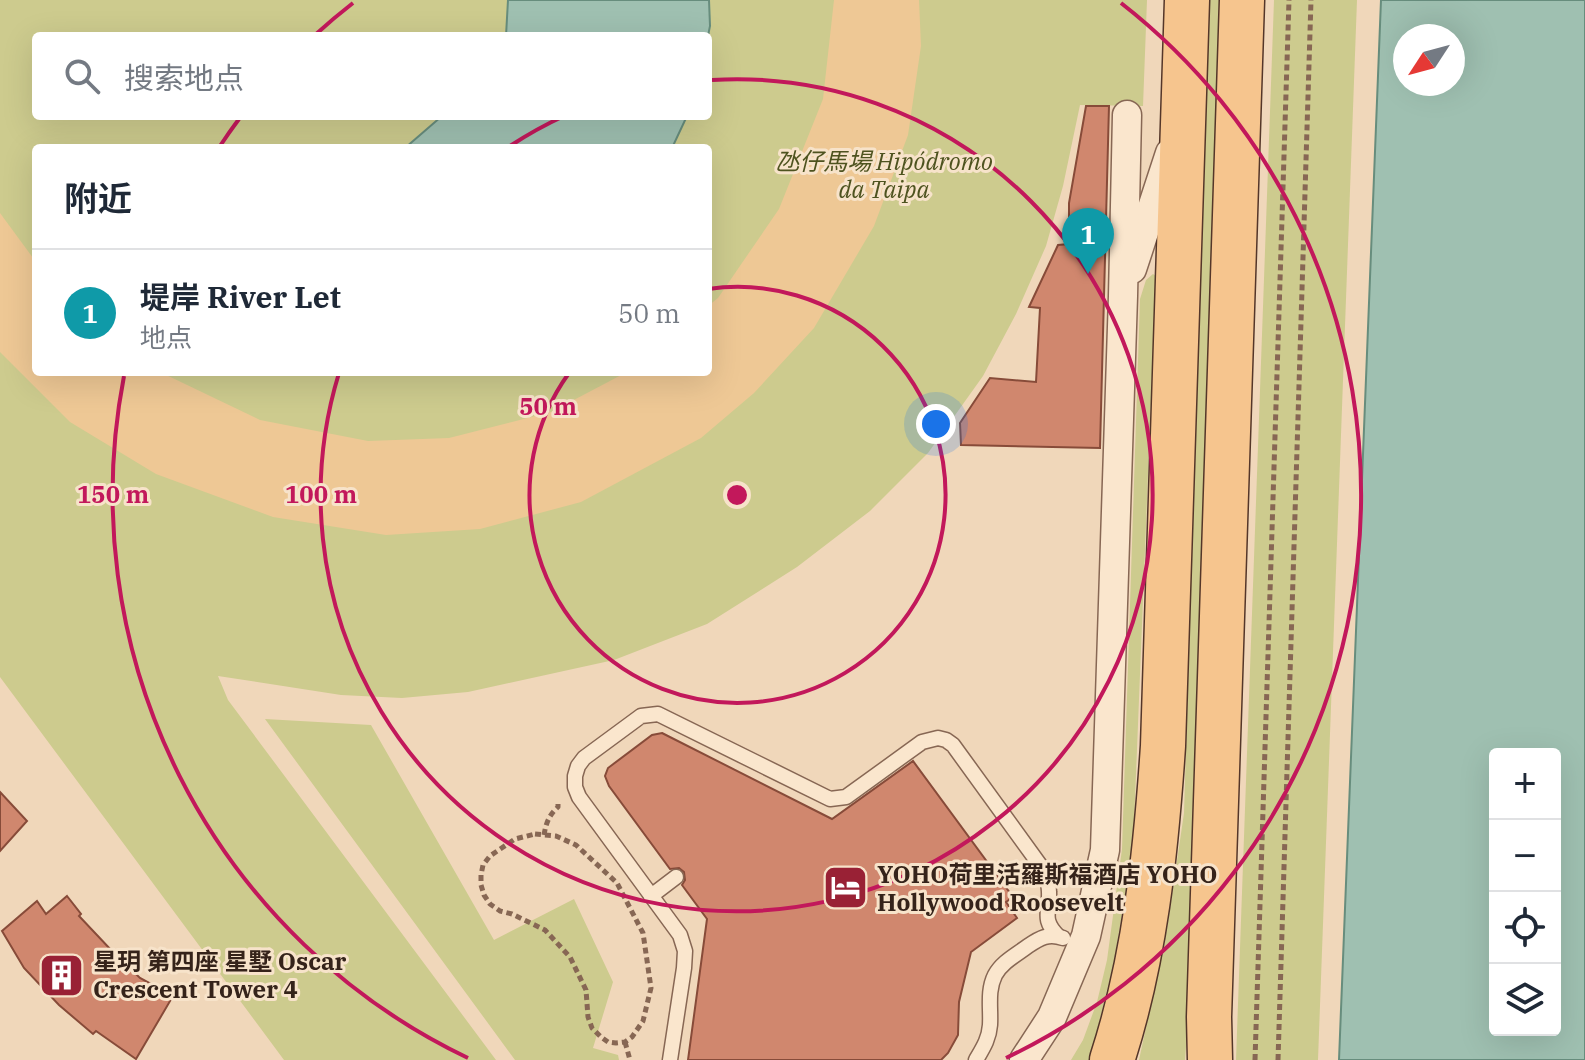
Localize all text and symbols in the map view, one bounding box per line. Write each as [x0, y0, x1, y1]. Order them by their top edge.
north arrow [1393, 24, 1465, 96]
search box [32, 32, 712, 120]
icon: search [60, 54, 104, 98]
text: 搜索地点 [124, 58, 244, 97]
park label: 氹仔馬場 Hipódromo da Taipa [775, 145, 993, 205]
text: 附近 [64, 176, 132, 220]
pin: 1 [1062, 208, 1114, 274]
text: 堤岸 River Let [140, 277, 341, 316]
text: 1 [82, 296, 98, 330]
text: 50 m [618, 296, 680, 330]
text: 地点 [140, 320, 192, 354]
text: 50 m [519, 390, 577, 422]
your location [916, 404, 956, 444]
text: 150 m [77, 478, 149, 510]
text: 100 m [285, 478, 357, 510]
centre of rings [723, 481, 751, 509]
map controls [1489, 748, 1561, 1036]
button: + [1489, 748, 1561, 820]
button: − [1489, 820, 1561, 892]
place label: YOHO荷里活羅斯福酒店 YOHO Hollywood Roosevelt [877, 858, 1218, 918]
hotel icon: YOHO荷里活羅斯福酒店 YOHO Hollywood Roosevelt [822, 864, 870, 912]
button: locate [1489, 892, 1561, 964]
place label: 星玥 第四座 星墅 Oscar Crescent Tower 4 [93, 945, 347, 1005]
building icon: 星玥 第四座 星墅 Oscar Crescent Tower 4 [38, 951, 86, 999]
button: layers [1489, 964, 1561, 1036]

